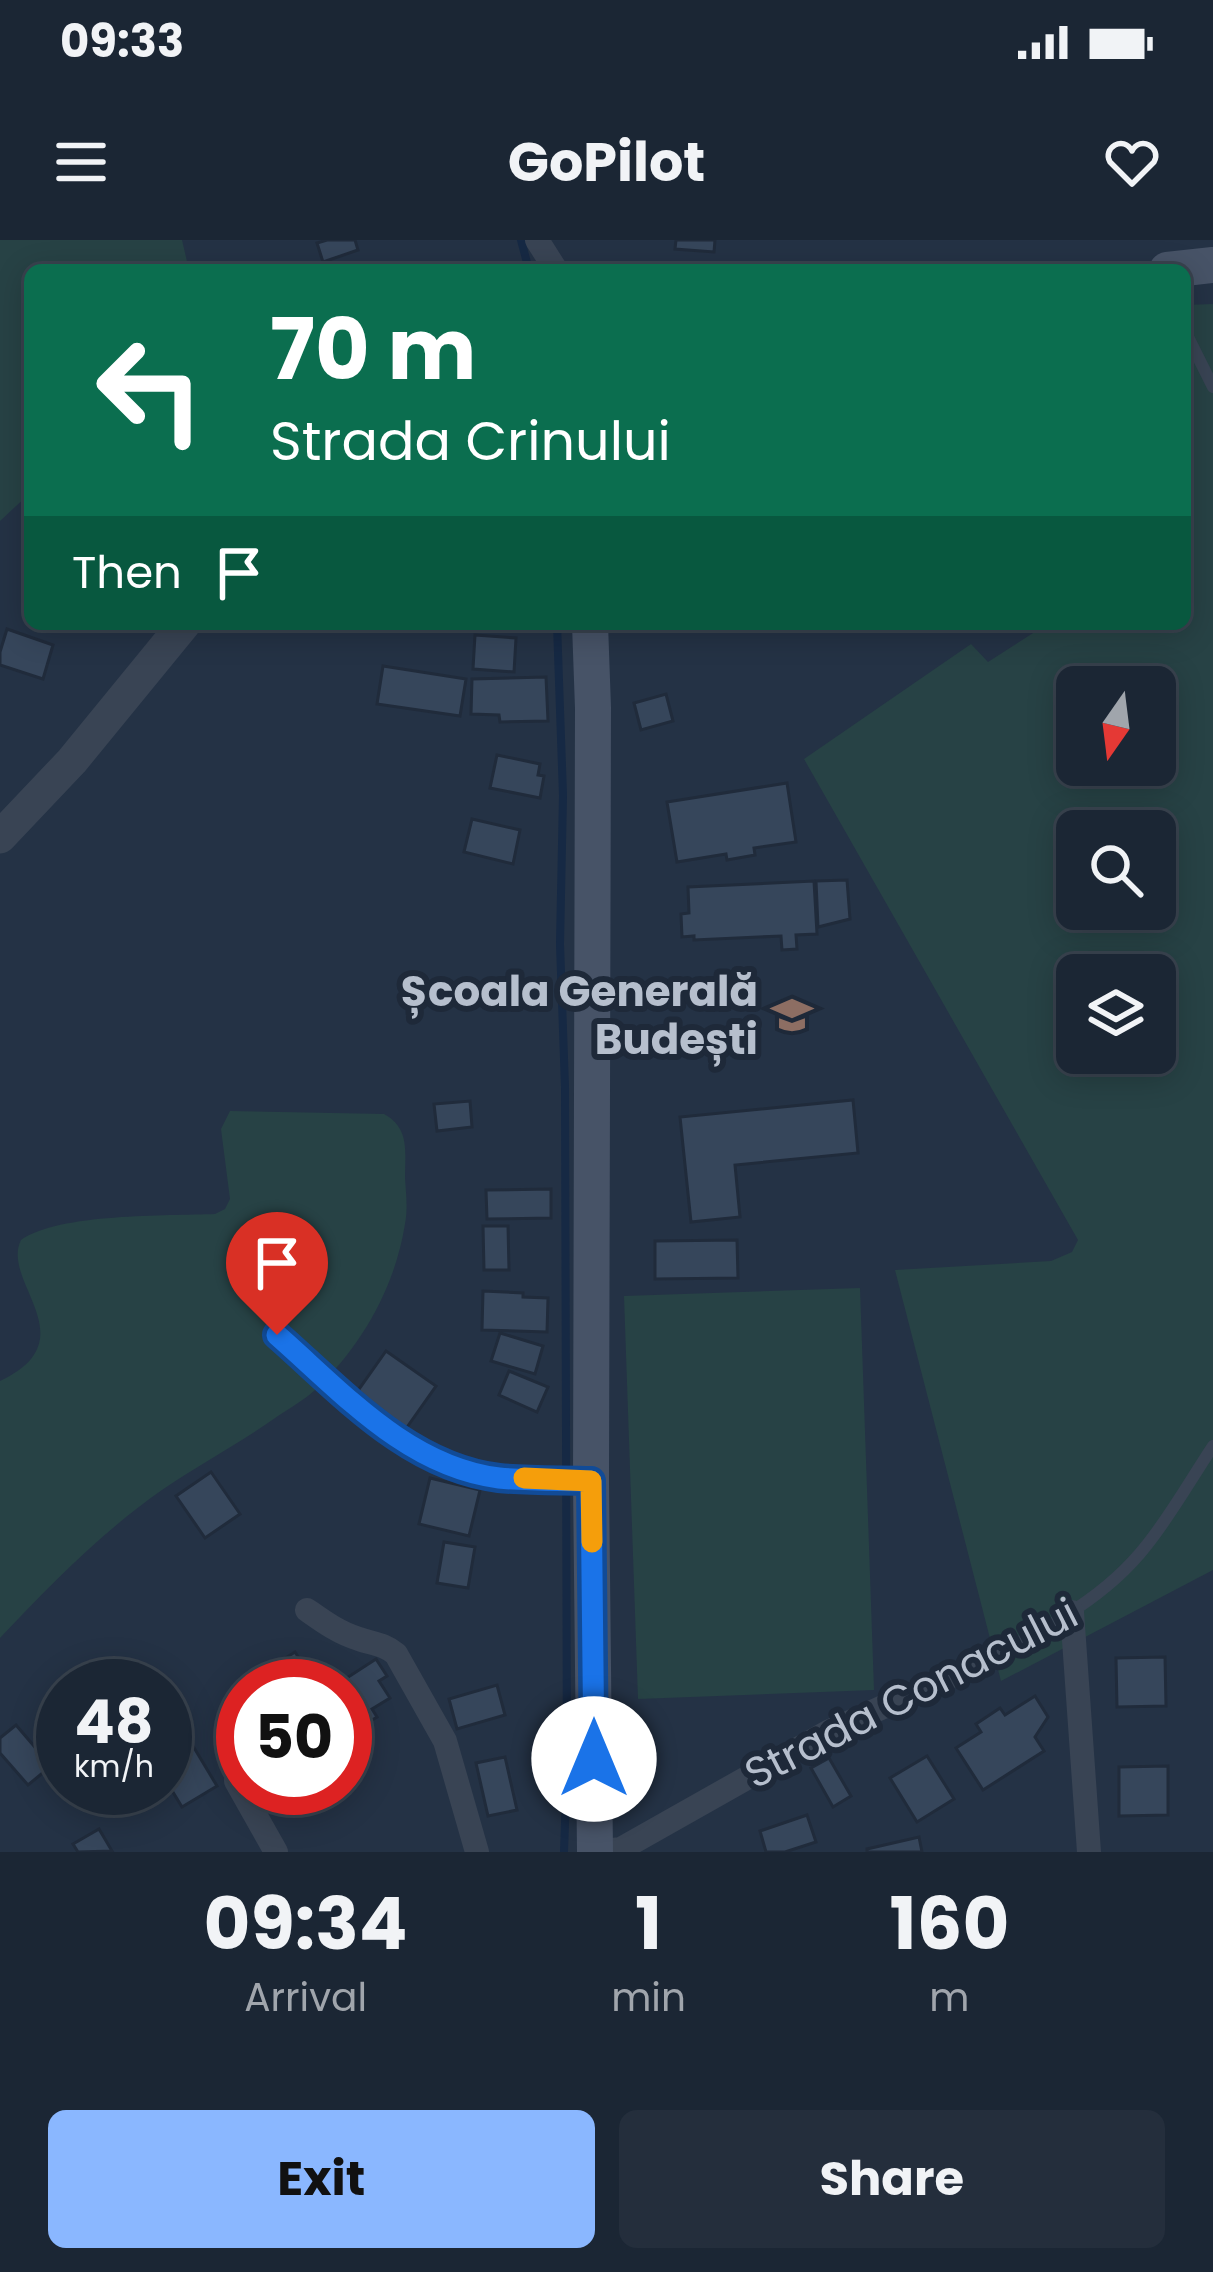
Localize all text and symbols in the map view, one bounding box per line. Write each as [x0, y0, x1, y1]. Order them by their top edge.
text: 09:33 [60, 10, 184, 73]
text: GoPilot [508, 124, 705, 200]
icon: menu [48, 129, 114, 195]
icon: heart [1099, 129, 1165, 195]
text: 70 m [270, 291, 476, 408]
icon: left [72, 312, 228, 468]
text: Strada Crinului [270, 403, 671, 479]
icon: arrive [206, 540, 272, 606]
text: Then [72, 541, 182, 604]
north arrow [1056, 666, 1176, 786]
map controls [1056, 666, 1176, 1074]
button: search [1056, 810, 1176, 930]
button: layers [1056, 954, 1176, 1074]
place label: Școala Generală Budești [401, 962, 758, 1069]
school or university icon: Școala Generală Budești [769, 992, 815, 1038]
pin [226, 1212, 328, 1335]
icon: arrive [244, 1230, 310, 1296]
street label: Strada Conacului [735, 1584, 1088, 1803]
speed limit sign: 50 [216, 1659, 372, 1815]
text: 48 [74, 1680, 154, 1764]
position arrow [531, 1696, 657, 1822]
text: km/h [74, 1745, 154, 1788]
text: 09:34 [204, 1873, 408, 1974]
text: 1 [635, 1873, 662, 1974]
text: 160 [890, 1873, 1009, 1974]
text: Arrival [244, 1970, 367, 2025]
text: min [611, 1970, 686, 2025]
text: m [929, 1970, 970, 2025]
button: Exit [48, 2110, 595, 2248]
button: Share [619, 2110, 1165, 2248]

